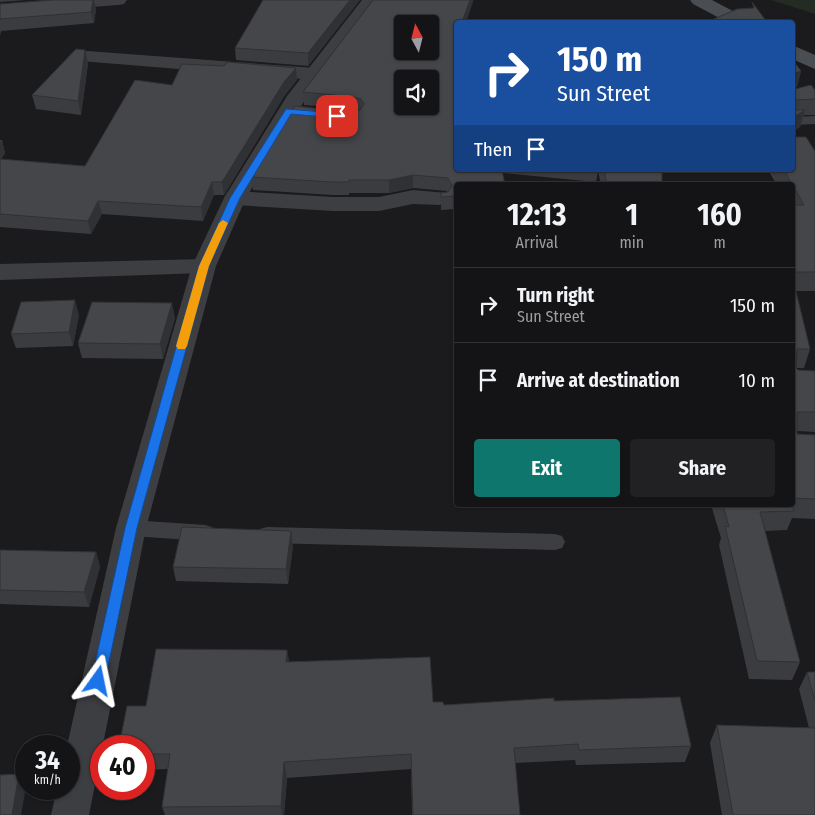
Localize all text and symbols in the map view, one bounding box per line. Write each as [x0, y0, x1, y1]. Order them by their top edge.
north arrow [394, 15, 439, 60]
map controls [394, 15, 439, 115]
text: 150 m [557, 38, 642, 80]
icon: right [474, 40, 539, 105]
button: sound [394, 70, 439, 115]
text: Sun Street [557, 80, 650, 107]
pin [316, 95, 358, 137]
icon: arrive [323, 102, 351, 130]
icon: arrive [522, 135, 550, 163]
text: Then [474, 138, 512, 161]
text: 12:13 [507, 197, 566, 233]
text: 1 [625, 197, 638, 233]
text: 160 [697, 197, 742, 233]
text: Arrival [515, 233, 558, 252]
text: min [619, 233, 644, 252]
text: m [713, 233, 726, 252]
text: Turn right [517, 284, 594, 307]
icon: right [474, 291, 502, 319]
text: 150 m [730, 294, 775, 317]
text: Sun Street [517, 307, 585, 326]
icon: arrive [474, 366, 502, 394]
text: Arrive at destination [517, 369, 680, 392]
text: 10 m [739, 369, 775, 392]
button: Exit [474, 439, 620, 497]
button: Share [630, 439, 775, 497]
position arrow [71, 654, 123, 706]
speed limit sign: 40 [90, 735, 155, 800]
text: 34 [35, 746, 60, 776]
text: km/h [34, 773, 61, 787]

